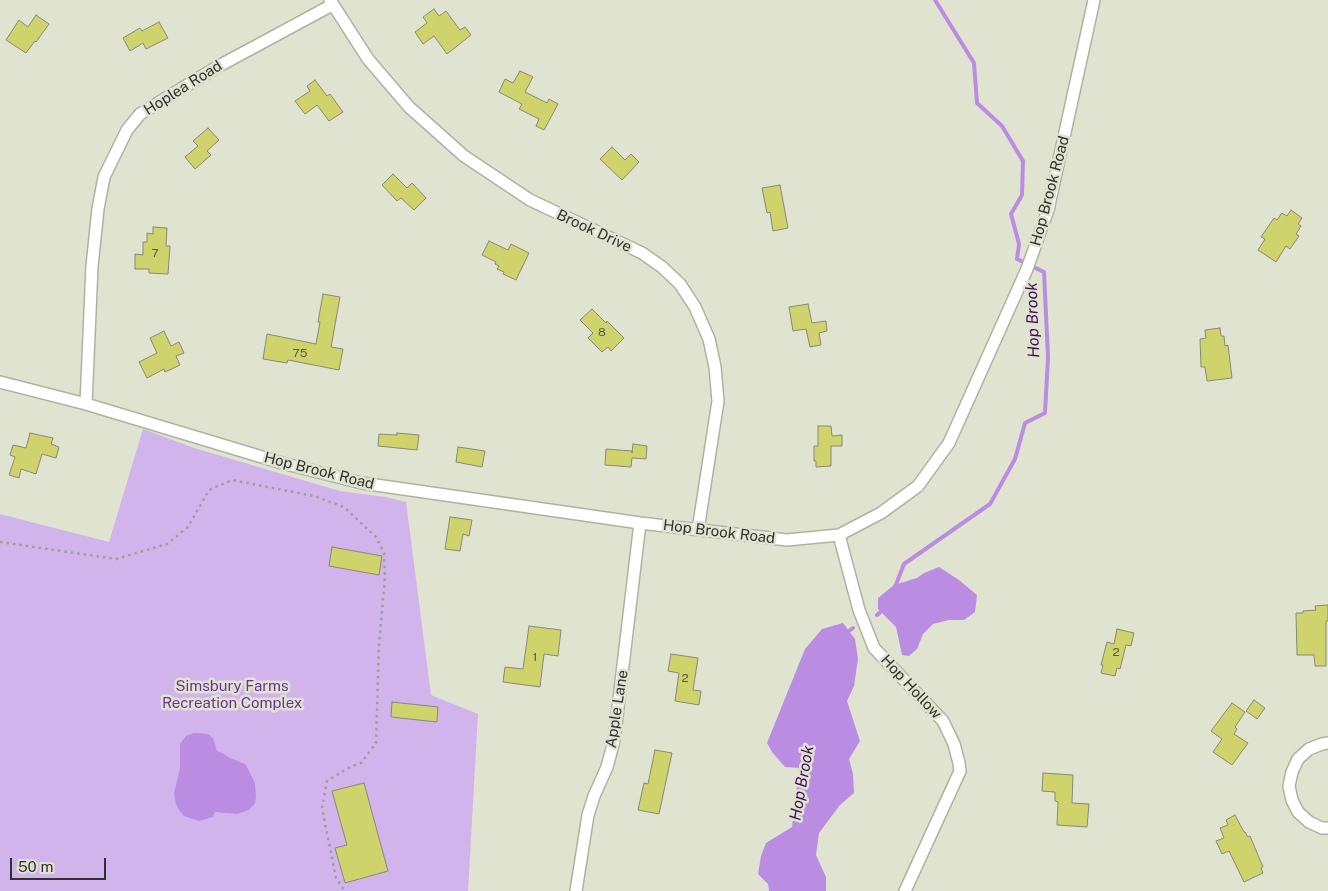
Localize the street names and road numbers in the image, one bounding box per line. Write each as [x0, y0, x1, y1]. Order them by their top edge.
street label: Hoplea Road [141, 57, 225, 119]
street label: Hop Brook Road [1027, 134, 1073, 248]
street label: Brook Drive [554, 206, 634, 256]
street label: Hop Brook Road [262, 449, 376, 493]
street label: Hop Brook Road [662, 516, 776, 548]
street label: Hop Hollow [877, 651, 945, 723]
street label: Apple Lane [602, 669, 632, 749]

